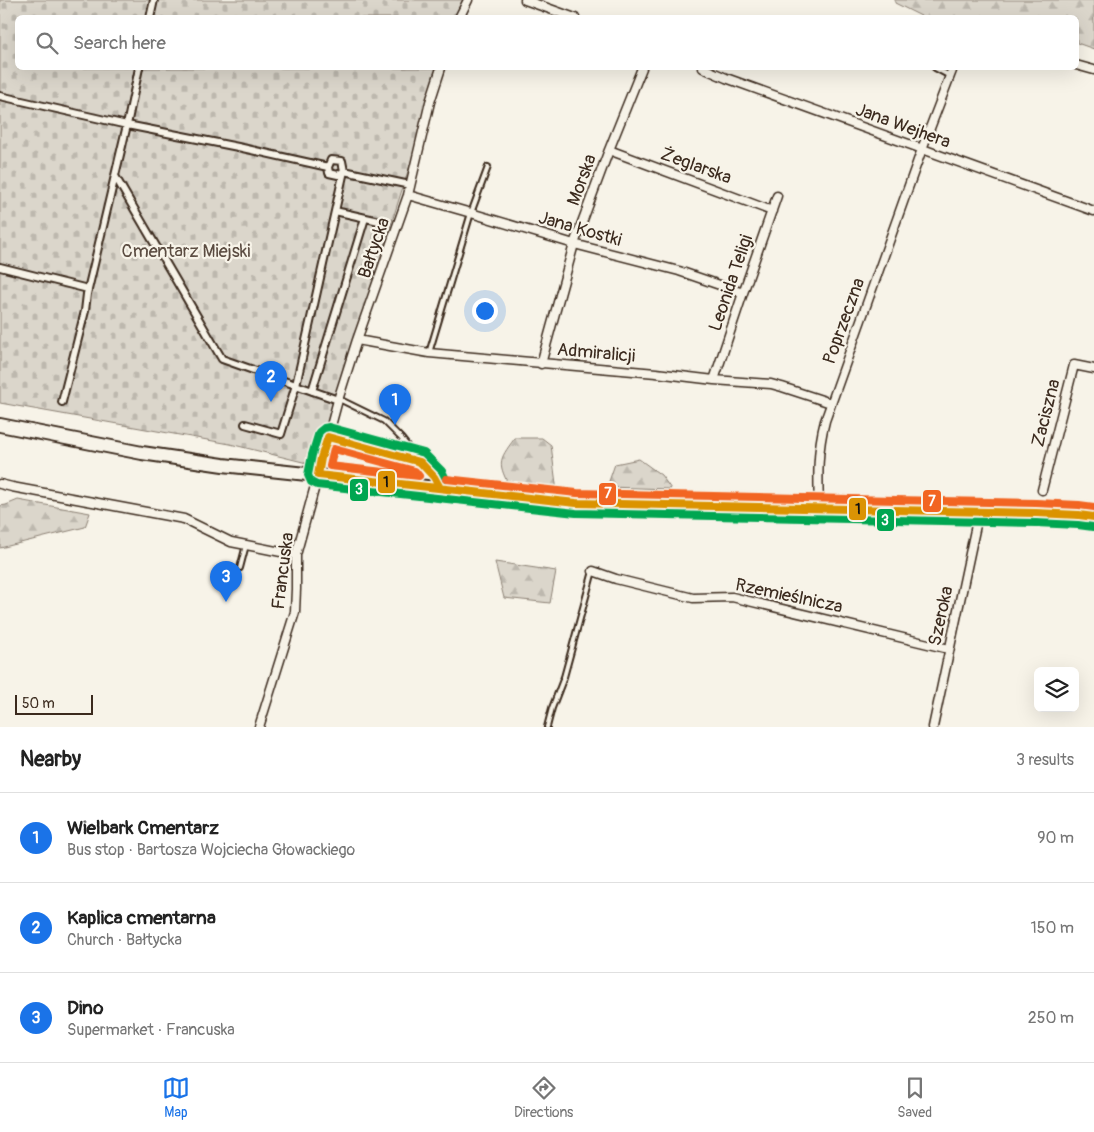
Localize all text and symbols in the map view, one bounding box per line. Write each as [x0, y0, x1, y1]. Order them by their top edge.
search box [15, 15, 1079, 70]
icon: search [33, 29, 61, 57]
text: Search here [73, 31, 166, 55]
street label: Jana Wejhera [852, 98, 954, 154]
street label: Żeglarska [657, 143, 735, 189]
street label: Morska [562, 151, 602, 209]
street label: Jana Kostki [536, 206, 624, 252]
street label: Bałtycka [353, 214, 395, 282]
street label: Leonida Teligi [704, 232, 758, 334]
park label: Cmentarz Miejski [122, 240, 250, 263]
street label: Poprzeczna [818, 275, 870, 367]
your location [472, 298, 498, 324]
street label: Admiralicji [556, 338, 636, 368]
pin: 2 [255, 361, 287, 402]
street label: Zaciszna [1026, 377, 1066, 449]
pin: 1 [379, 384, 411, 425]
line badge: 1 [377, 470, 396, 494]
text: 1 [383, 474, 389, 491]
line badge: 3 [349, 478, 369, 502]
text: 3 [355, 481, 363, 498]
line badge: 7 [598, 482, 617, 506]
text: 7 [604, 485, 612, 502]
line badge: 7 [922, 489, 942, 513]
text: 7 [928, 493, 936, 510]
line badge: 1 [848, 497, 867, 521]
text: 1 [855, 501, 861, 518]
line badge: 3 [876, 508, 895, 532]
text: 3 [881, 512, 889, 529]
street label: Francuska [267, 531, 299, 611]
pin: 3 [210, 561, 242, 602]
street label: Rzemieślnicza [733, 573, 845, 619]
street label: Szeroka [923, 584, 959, 648]
map controls [1034, 667, 1079, 712]
button: layers [1034, 667, 1079, 712]
scale bar [15, 692, 92, 715]
text: 50 m [22, 695, 55, 712]
text: Nearby [20, 746, 81, 773]
text: 3 results [1016, 750, 1074, 770]
text: Wielbark Cmentarz [67, 816, 219, 840]
text: 1 [33, 828, 39, 848]
text: 90 m [1037, 828, 1074, 848]
text: Bus stop · Bartosza Wojciecha Głowackiego [67, 840, 355, 860]
text: Kaplica cmentarna [67, 906, 216, 930]
text: 2 [32, 918, 40, 938]
text: 150 m [1030, 918, 1074, 938]
text: Church · Bałtycka [67, 930, 182, 950]
text: Dino [67, 996, 103, 1020]
text: 3 [32, 1008, 40, 1028]
text: 250 m [1028, 1008, 1074, 1028]
text: Supermarket · Francuska [67, 1020, 235, 1040]
tab: Map [162, 1074, 190, 1121]
tab: Directions [514, 1074, 573, 1121]
tab: Saved [897, 1074, 932, 1121]

